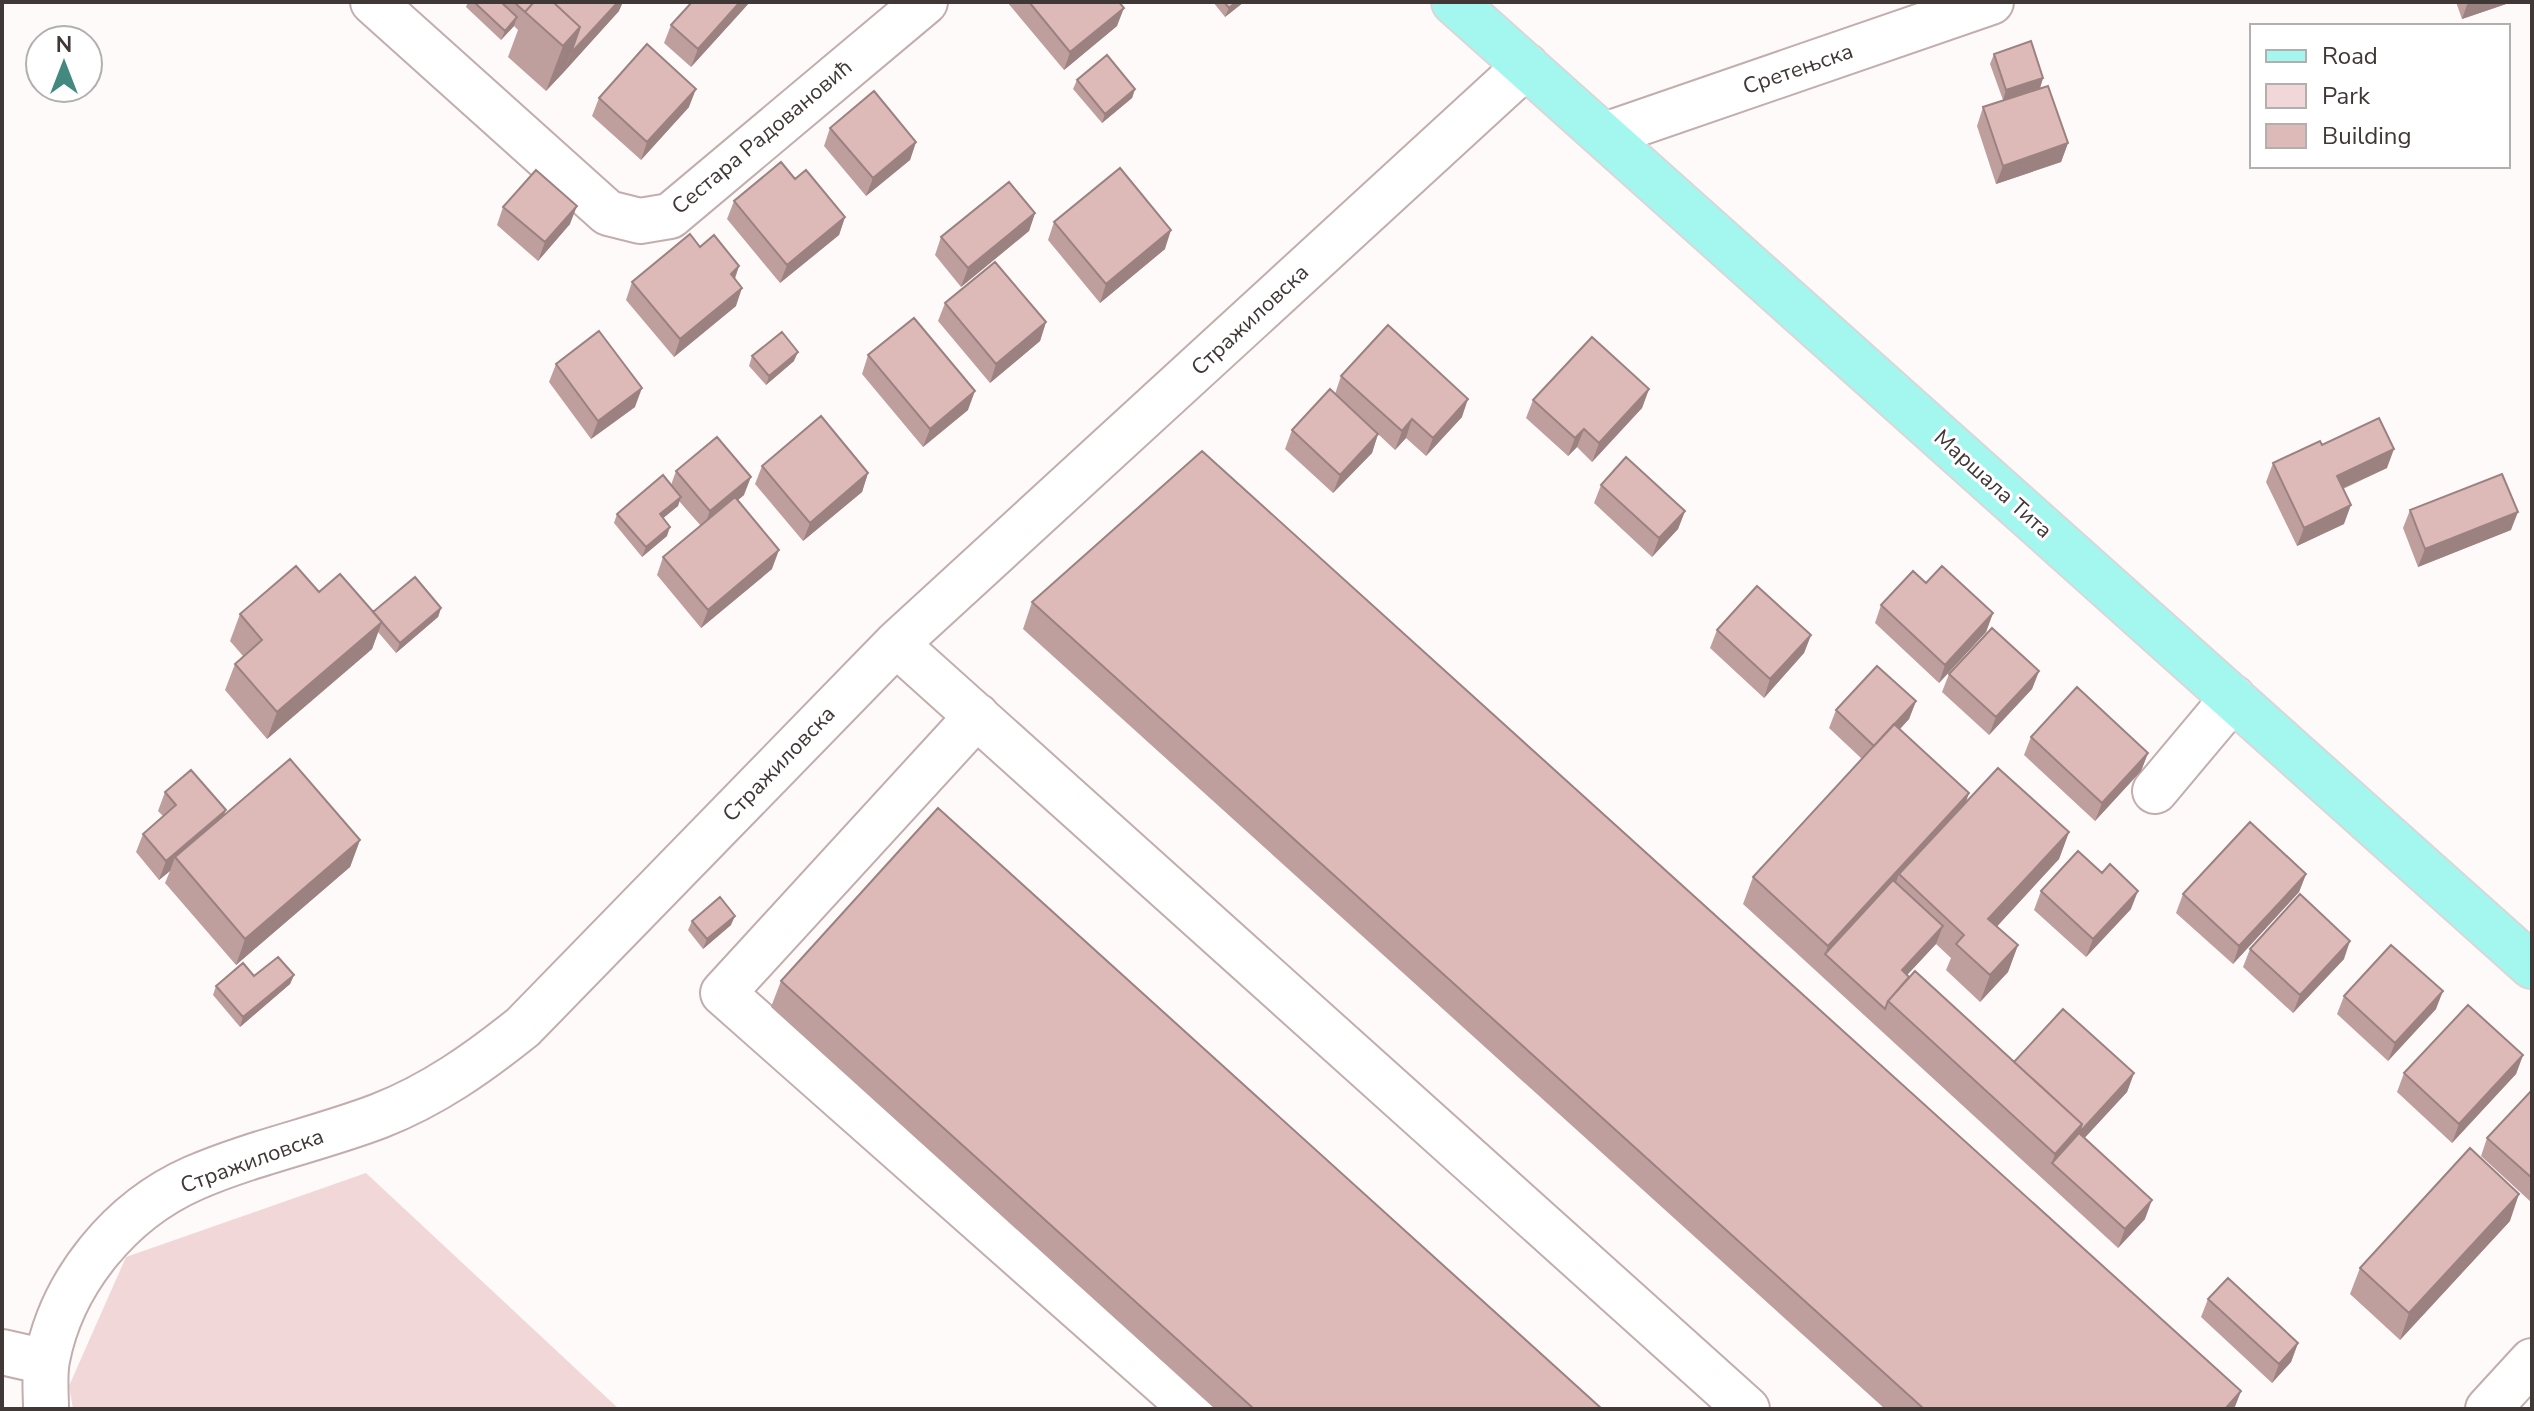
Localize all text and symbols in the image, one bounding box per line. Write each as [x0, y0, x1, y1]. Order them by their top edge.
north arrow [24, 24, 104, 104]
legend [2250, 24, 2510, 168]
text: N [56, 30, 72, 60]
street label: Сретењска [1739, 36, 1857, 102]
text: Road [2322, 40, 2378, 72]
street label: Сестара Радовановић [665, 53, 859, 221]
text: Park [2322, 80, 2371, 112]
text: Building [2322, 120, 2412, 152]
street label: Стражиловска [1185, 258, 1315, 382]
street label: Маршала Тита [1927, 423, 2059, 545]
street label: Стражиловска [716, 699, 842, 829]
street label: Стражиловска [176, 1121, 328, 1201]

